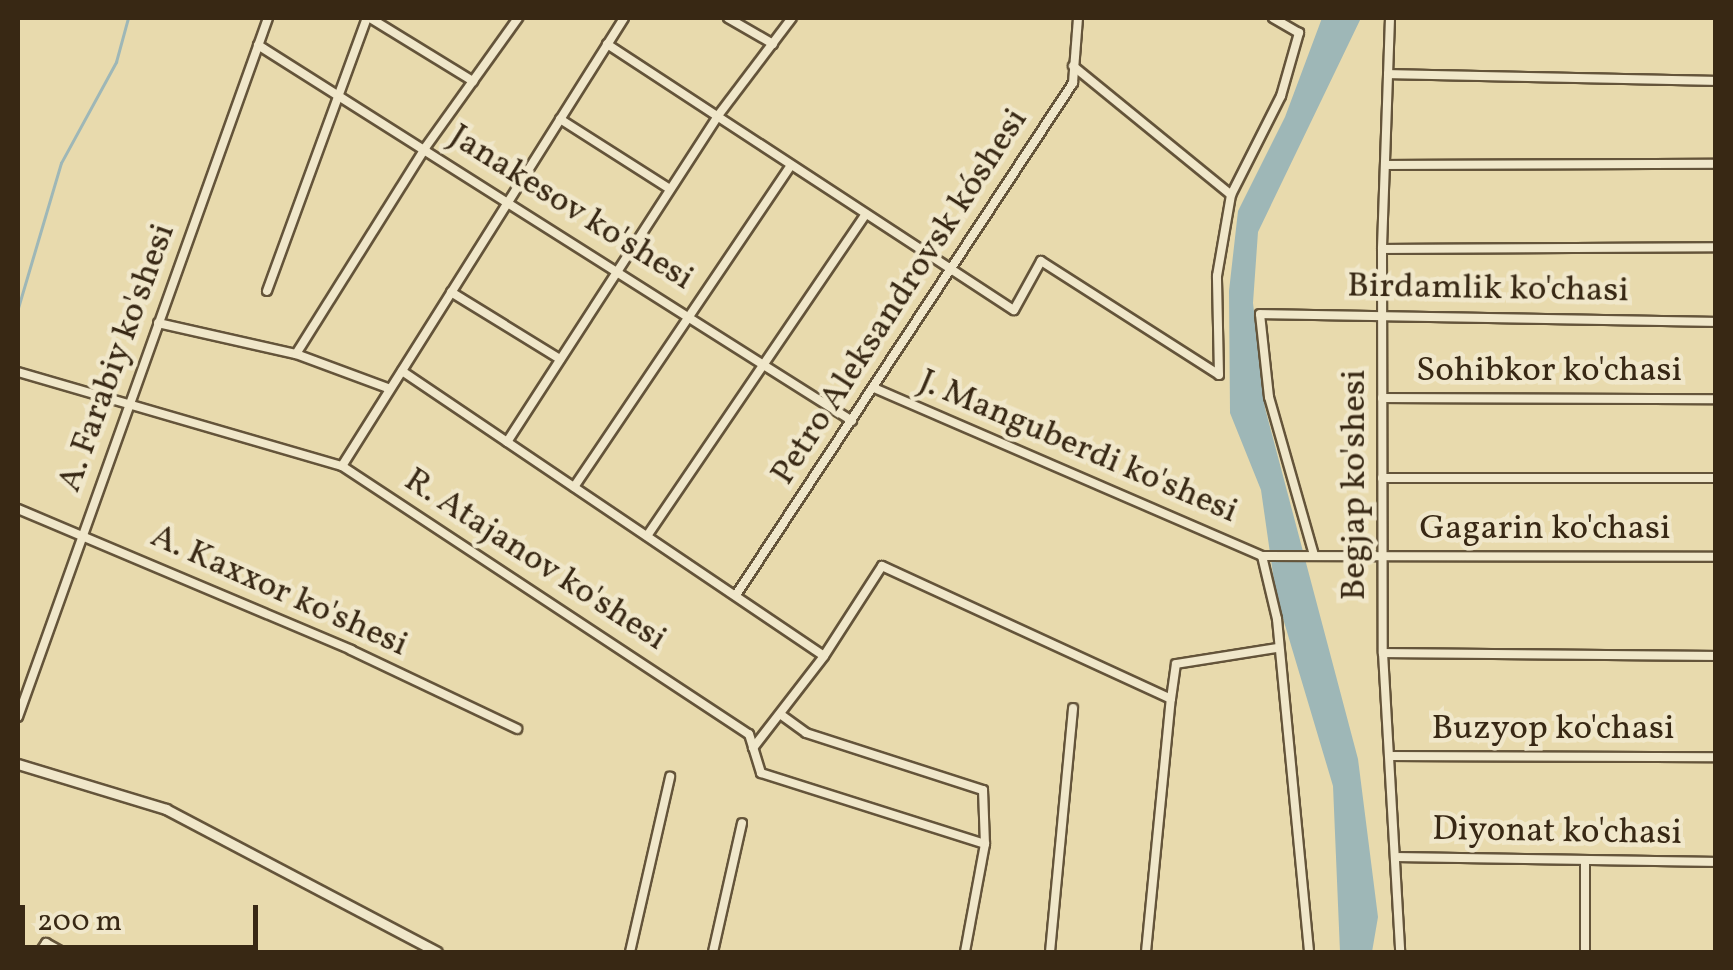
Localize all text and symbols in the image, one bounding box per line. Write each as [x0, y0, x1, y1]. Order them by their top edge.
street label: Petro Aleksandrovsk kóshesi [763, 101, 1037, 493]
street label: Janakesov ko'shesi [441, 116, 701, 300]
street label: A. Farabiy ko'shesi [49, 218, 185, 498]
street label: Birdamlik ko'chasi [1347, 266, 1629, 312]
street label: Sohibkor ko'chasi [1416, 350, 1682, 392]
street label: J. Manguberdi ko'shesi [912, 361, 1244, 533]
street label: Begjap ko'shesi [1334, 370, 1376, 600]
street label: R. Atajanov ko'shesi [396, 459, 674, 661]
street label: Gagarin ko'chasi [1420, 508, 1670, 550]
street label: A. Kaxxor ko'shesi [144, 515, 414, 667]
street label: Buzyop ko'chasi [1432, 708, 1674, 750]
street label: Diyonat ko'chasi [1432, 809, 1682, 855]
scale bar [25, 885, 262, 947]
text: 200 m [37, 901, 122, 943]

